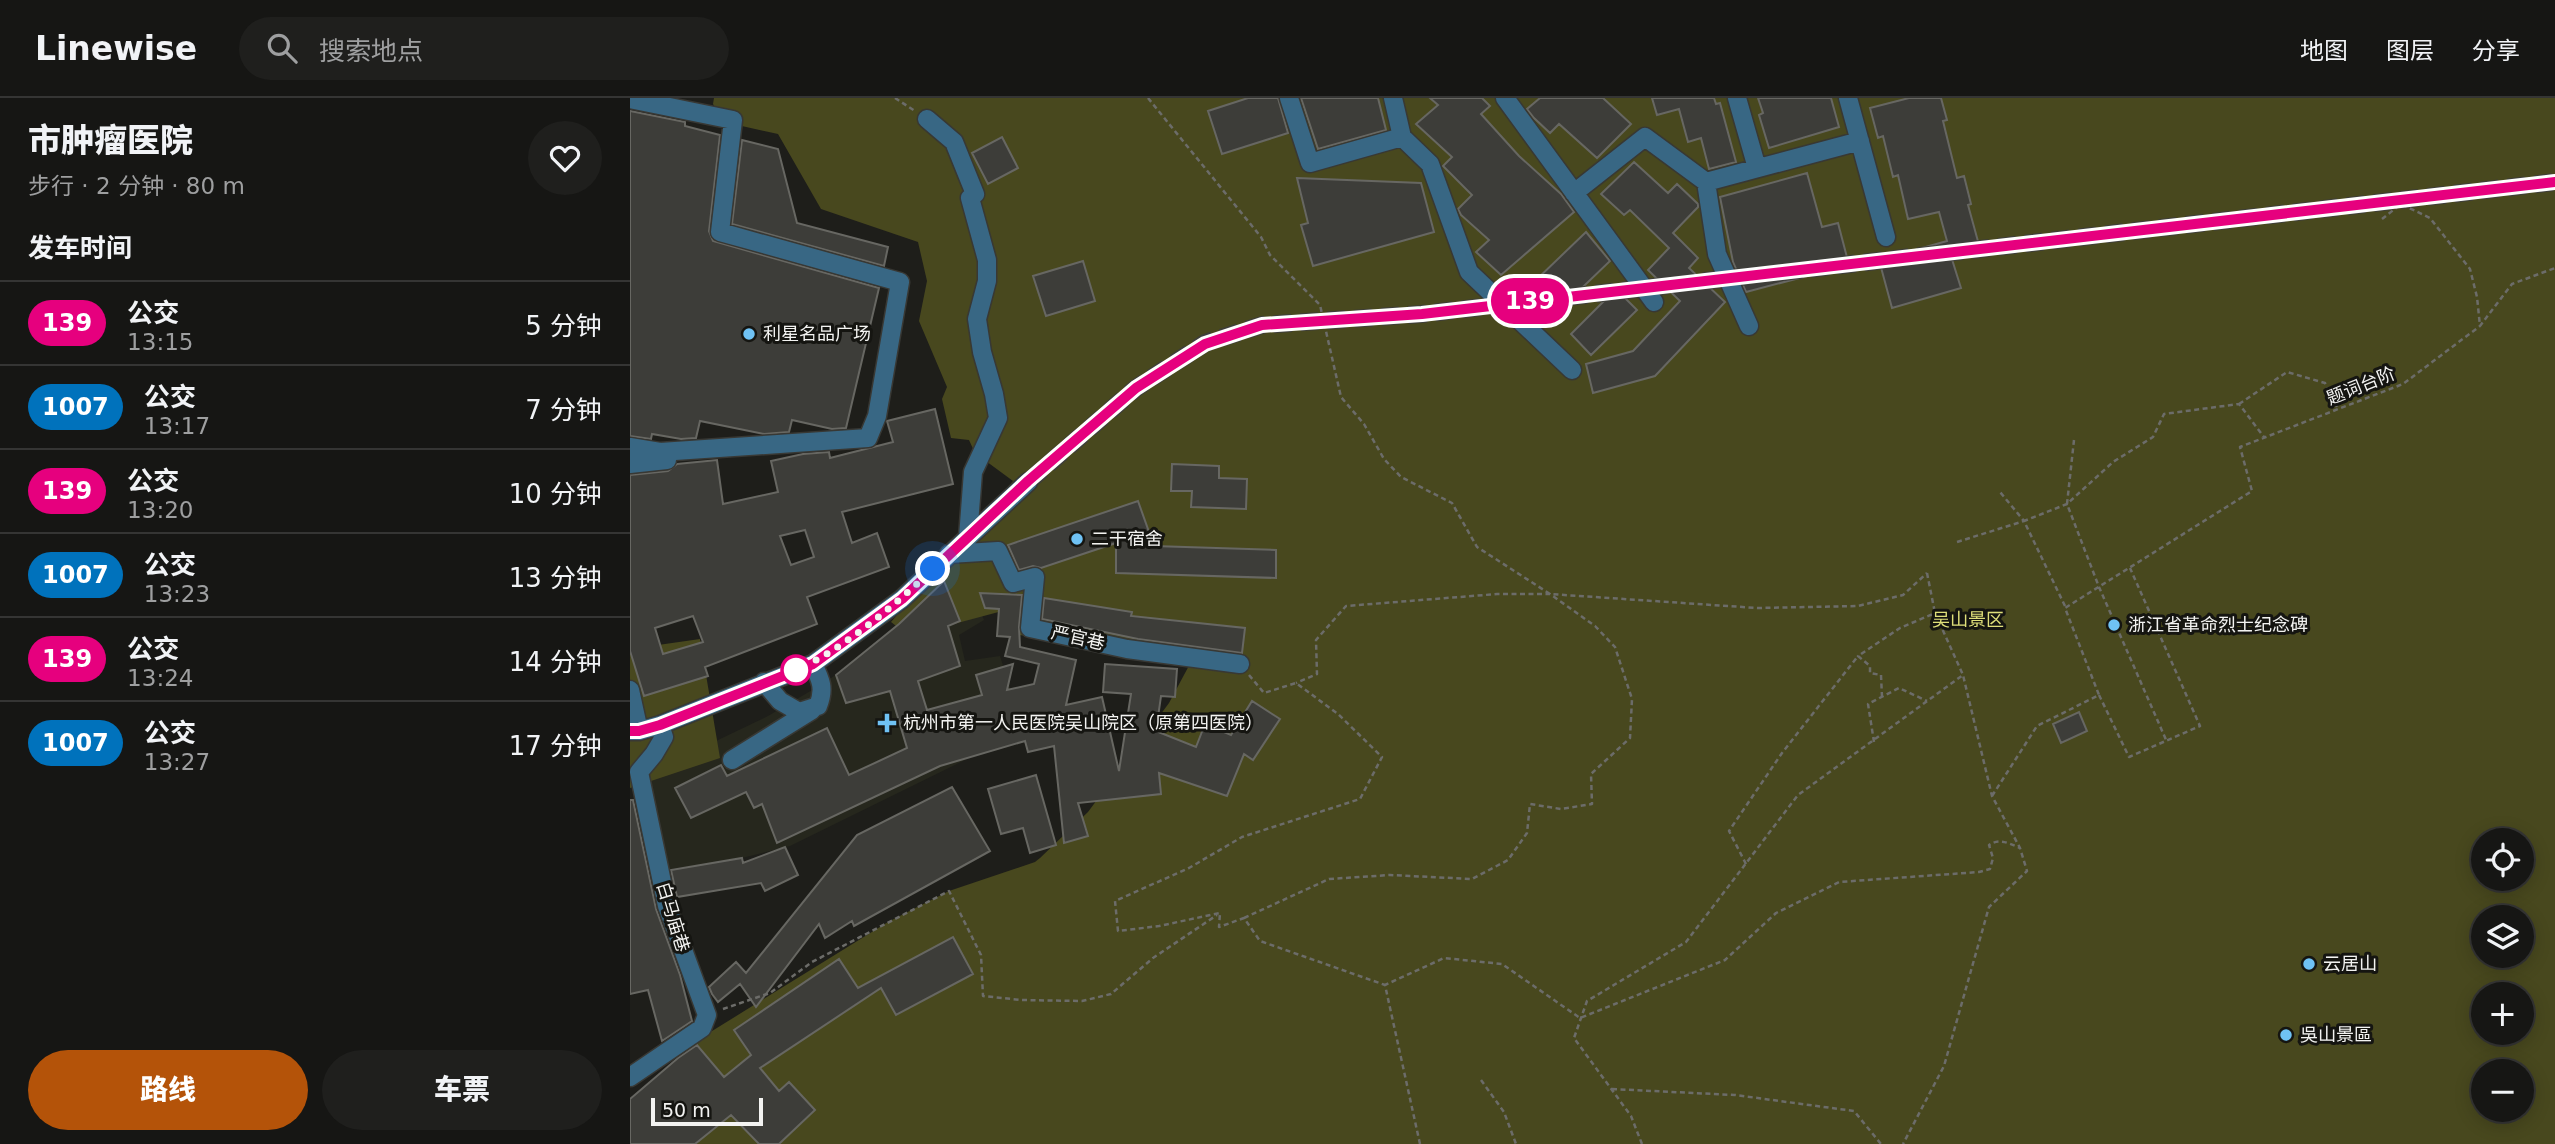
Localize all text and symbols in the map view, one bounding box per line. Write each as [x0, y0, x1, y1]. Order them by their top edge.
search box [239, 17, 729, 80]
text: Linewise [35, 29, 197, 68]
icon: search [263, 29, 301, 67]
text: 搜索地点 [319, 36, 423, 66]
text: 地图 [2300, 37, 2348, 65]
text: 图层 [2386, 37, 2434, 65]
text: 分享 [2472, 37, 2520, 65]
text: 市肿瘤医院 [28, 121, 193, 160]
button: heart [528, 121, 602, 195]
text: 步行 · 2 分钟 · 80 m [28, 173, 245, 199]
text: 发车时间 [28, 233, 132, 263]
line badge: 139 [1490, 278, 1570, 324]
text: 139 [1505, 287, 1555, 315]
text: 公交 [127, 298, 179, 328]
text: 139 [42, 309, 92, 337]
text: 5 分钟 [525, 311, 602, 341]
place label: 利星名品广场 [763, 323, 871, 344]
marker: 利星名品广场 [741, 326, 757, 342]
text: 13:15 [127, 329, 193, 355]
street label: 题词台阶 [2324, 362, 2398, 409]
text: 公交 [144, 382, 196, 412]
text: 1007 [42, 393, 109, 421]
text: 7 分钟 [525, 395, 602, 425]
text: 13:17 [144, 413, 210, 439]
text: 公交 [127, 466, 179, 496]
text: 139 [42, 477, 92, 505]
text: 10 分钟 [509, 479, 602, 509]
text: 13:20 [127, 497, 193, 523]
place label: 二干宿舍 [1091, 528, 1163, 549]
marker: 二干宿舍 [1069, 531, 1085, 547]
text: 公交 [144, 550, 196, 580]
your location [915, 551, 950, 586]
text: 1007 [42, 561, 109, 589]
text: 13 分钟 [509, 563, 602, 593]
text: 13:23 [144, 581, 210, 607]
park label: 吴山景区 [1932, 609, 2004, 630]
place label: 浙江省革命烈士纪念碑 [2128, 614, 2308, 635]
marker: 浙江省革命烈士纪念碑 [2106, 617, 2122, 633]
street label: 严官巷 [1049, 621, 1107, 654]
text: 公交 [127, 634, 179, 664]
text: 139 [42, 645, 92, 673]
text: 14 分钟 [509, 647, 602, 677]
unlabelled marker [781, 655, 811, 685]
text: 13:24 [127, 665, 193, 691]
place label: 杭州市第一人民医院吴山院区（原第四医院） [903, 712, 1263, 733]
marker: 杭州市第一人民医院吴山院区（原第四医院） [877, 713, 897, 733]
text: 公交 [144, 718, 196, 748]
text: 1007 [42, 729, 109, 757]
text: 17 分钟 [509, 731, 602, 761]
text: 13:27 [144, 749, 210, 775]
map controls [2471, 828, 2534, 1122]
button: locate [2471, 828, 2534, 891]
street label: 白马庙巷 [653, 879, 694, 954]
button: layers [2471, 905, 2534, 968]
place label: 云居山 [2323, 953, 2377, 974]
marker: 云居山 [2301, 956, 2317, 972]
button: + [2471, 982, 2534, 1045]
place label: 吳山景區 [2300, 1024, 2372, 1045]
marker: 吳山景區 [2278, 1027, 2294, 1043]
button: 路线 [28, 1050, 308, 1130]
button: 车票 [322, 1050, 602, 1130]
button: − [2471, 1059, 2534, 1122]
scale bar [651, 1095, 763, 1127]
text: 50 m [662, 1099, 711, 1121]

